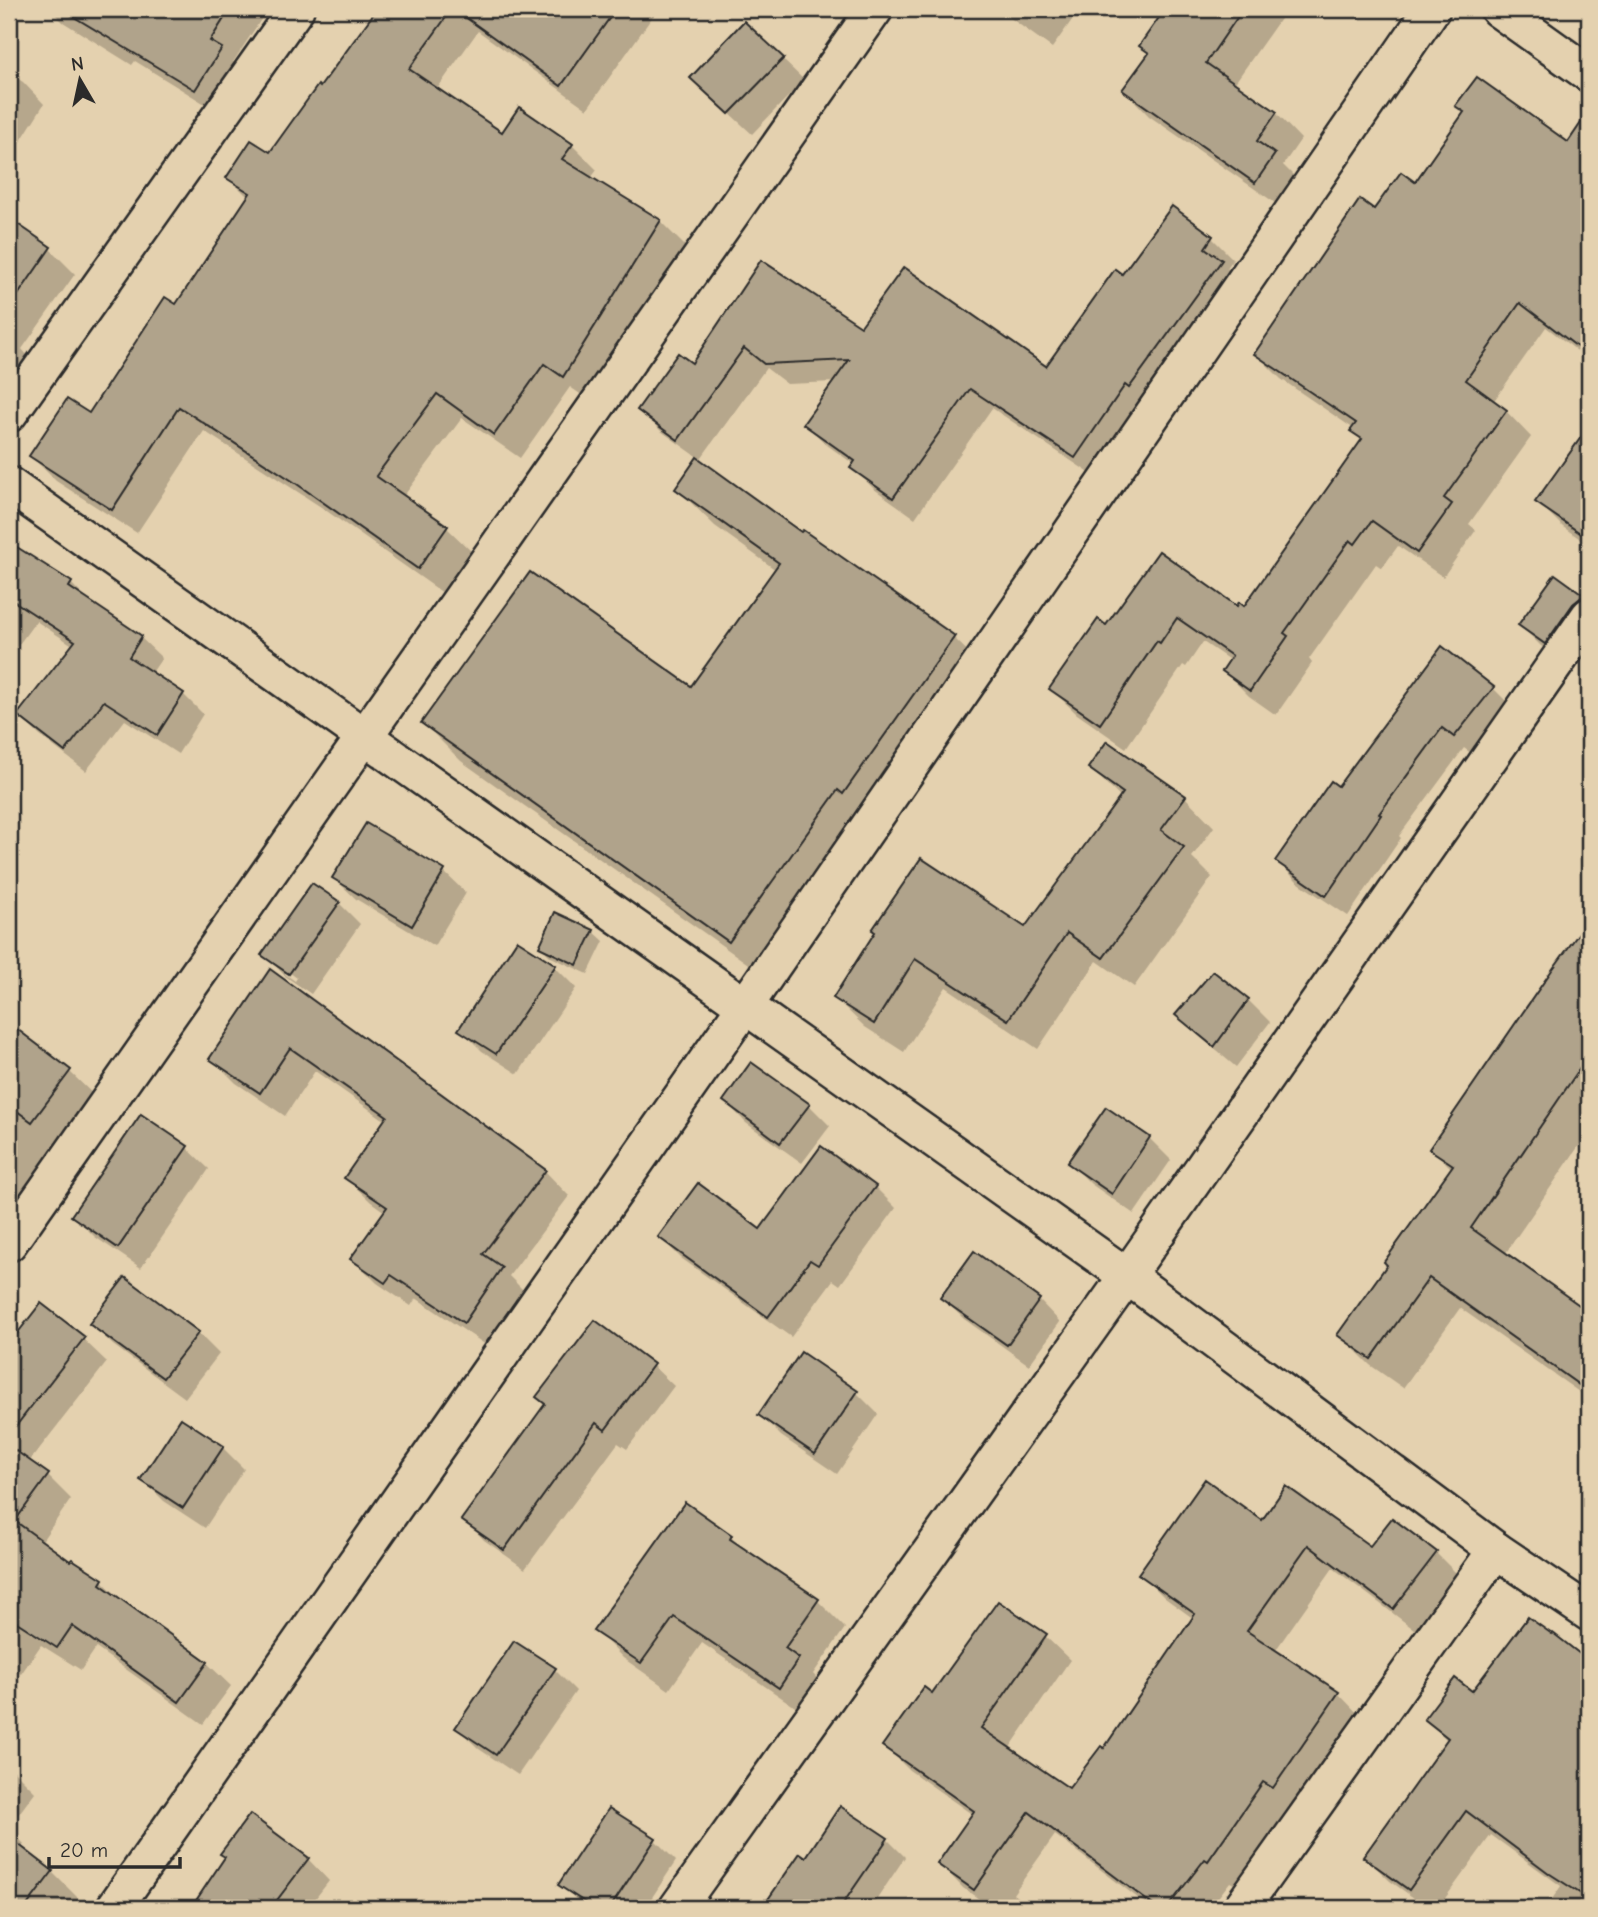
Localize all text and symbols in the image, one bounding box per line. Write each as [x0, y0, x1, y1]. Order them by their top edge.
north arrow [46, 46, 116, 116]
text: N [70, 52, 85, 76]
scale bar [49, 1826, 180, 1870]
text: 20 m [60, 1838, 108, 1862]

